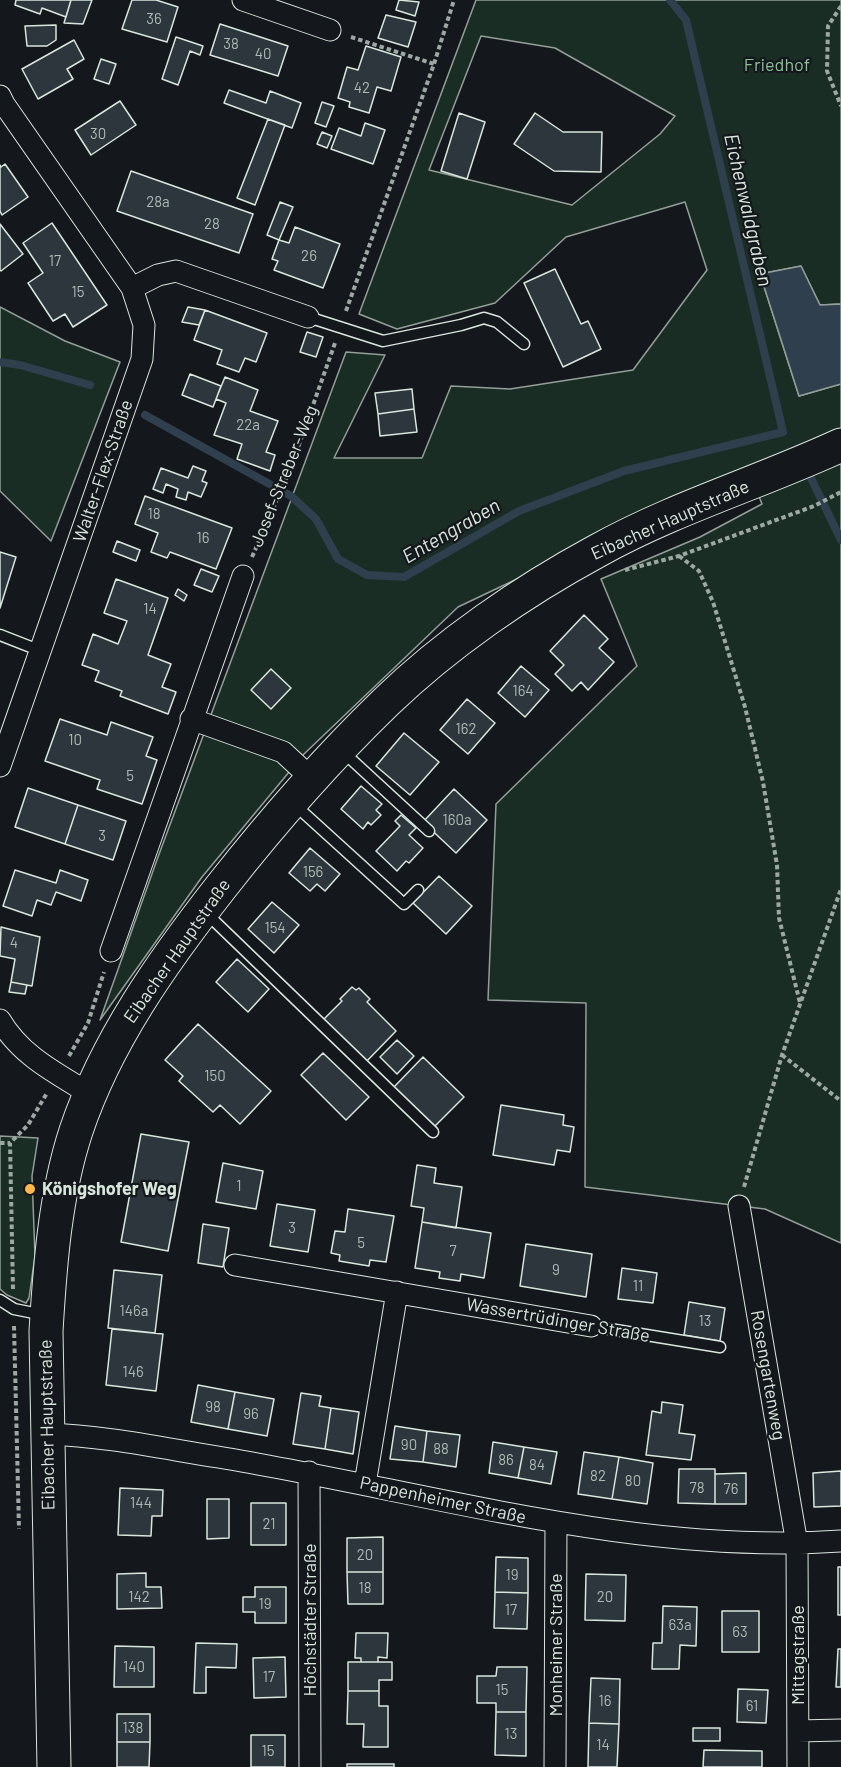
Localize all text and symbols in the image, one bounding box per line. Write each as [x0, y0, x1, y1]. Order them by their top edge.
house number: 36 [146, 10, 162, 28]
house number: 38 [223, 35, 239, 53]
house number: 40 [255, 45, 271, 63]
park label: Friedhof [744, 54, 810, 76]
house number: 42 [354, 79, 370, 97]
house number: 30 [90, 125, 106, 143]
water label: Eichenwaldgraben [719, 131, 777, 289]
house number: 28a [146, 193, 170, 211]
house number: 28 [204, 215, 220, 233]
house number: 26 [301, 247, 317, 265]
house number: 17 [49, 252, 61, 270]
house number: 15 [72, 283, 84, 301]
street label: Walter-Flex-Straße [69, 397, 137, 545]
street label: Josef-Streber-Weg [246, 402, 322, 550]
house number: 22a [236, 416, 260, 434]
street label: Eibacher Hauptstraße [588, 475, 752, 565]
water label: Entengraben [398, 493, 504, 569]
house number: 18 [147, 505, 161, 523]
house number: 16 [197, 529, 209, 547]
house number: 14 [143, 600, 157, 618]
house number: 164 [512, 682, 534, 700]
house number: 162 [455, 720, 477, 738]
house number: 10 [68, 731, 82, 749]
house number: 5 [126, 767, 134, 785]
house number: 160a [442, 811, 472, 829]
house number: 3 [98, 827, 106, 845]
house number: 156 [303, 863, 323, 881]
street label: Eibacher Hauptstraße [119, 875, 235, 1027]
house number: 154 [264, 919, 286, 937]
house number: 4 [10, 934, 18, 952]
house number: 150 [204, 1067, 226, 1085]
house number: 1 [236, 1177, 242, 1195]
place label: Königshofer Weg [42, 1178, 177, 1200]
marker: Königshofer Weg [23, 1182, 37, 1196]
house number: 3 [288, 1219, 296, 1237]
house number: 5 [357, 1234, 365, 1252]
house number: 7 [449, 1242, 457, 1260]
house number: 9 [552, 1261, 560, 1279]
house number: 11 [633, 1277, 643, 1295]
street label: Wassertrüdinger Straße [464, 1293, 652, 1347]
house number: 146a [120, 1302, 148, 1320]
street label: Rosengartenweg [746, 1308, 790, 1442]
house number: 13 [699, 1312, 711, 1330]
street label: Eibacher Hauptstraße [35, 1339, 59, 1511]
house number: 146 [122, 1363, 144, 1381]
house number: 98 [205, 1398, 221, 1416]
house number: 96 [243, 1405, 259, 1423]
house number: 90 [401, 1436, 417, 1454]
house number: 88 [433, 1440, 449, 1458]
house number: 86 [498, 1451, 514, 1469]
house number: 84 [529, 1456, 545, 1474]
house number: 82 [590, 1467, 606, 1485]
street label: Pappenheimer Straße [358, 1472, 528, 1528]
house number: 80 [625, 1472, 641, 1490]
house number: 78 [690, 1479, 704, 1497]
house number: 76 [724, 1480, 738, 1498]
house number: 144 [130, 1494, 152, 1512]
house number: 21 [262, 1515, 276, 1533]
street label: Höchstädter Straße [299, 1544, 321, 1696]
house number: 20 [357, 1546, 373, 1564]
house number: 19 [505, 1566, 519, 1584]
street label: Monheimer Straße [545, 1573, 567, 1717]
house number: 18 [358, 1579, 372, 1597]
house number: 142 [128, 1588, 150, 1606]
house number: 20 [597, 1588, 613, 1606]
house number: 19 [258, 1595, 272, 1613]
house number: 17 [505, 1601, 517, 1619]
street label: Mittagstraße [787, 1605, 809, 1705]
house number: 63a [668, 1616, 692, 1634]
house number: 63 [732, 1623, 748, 1641]
house number: 140 [123, 1658, 145, 1676]
house number: 17 [263, 1668, 275, 1686]
house number: 15 [496, 1681, 508, 1699]
house number: 16 [599, 1692, 611, 1710]
house number: 61 [746, 1697, 758, 1715]
house number: 138 [123, 1719, 143, 1737]
house number: 13 [505, 1725, 517, 1743]
house number: 14 [596, 1736, 610, 1754]
house number: 15 [262, 1742, 274, 1760]

